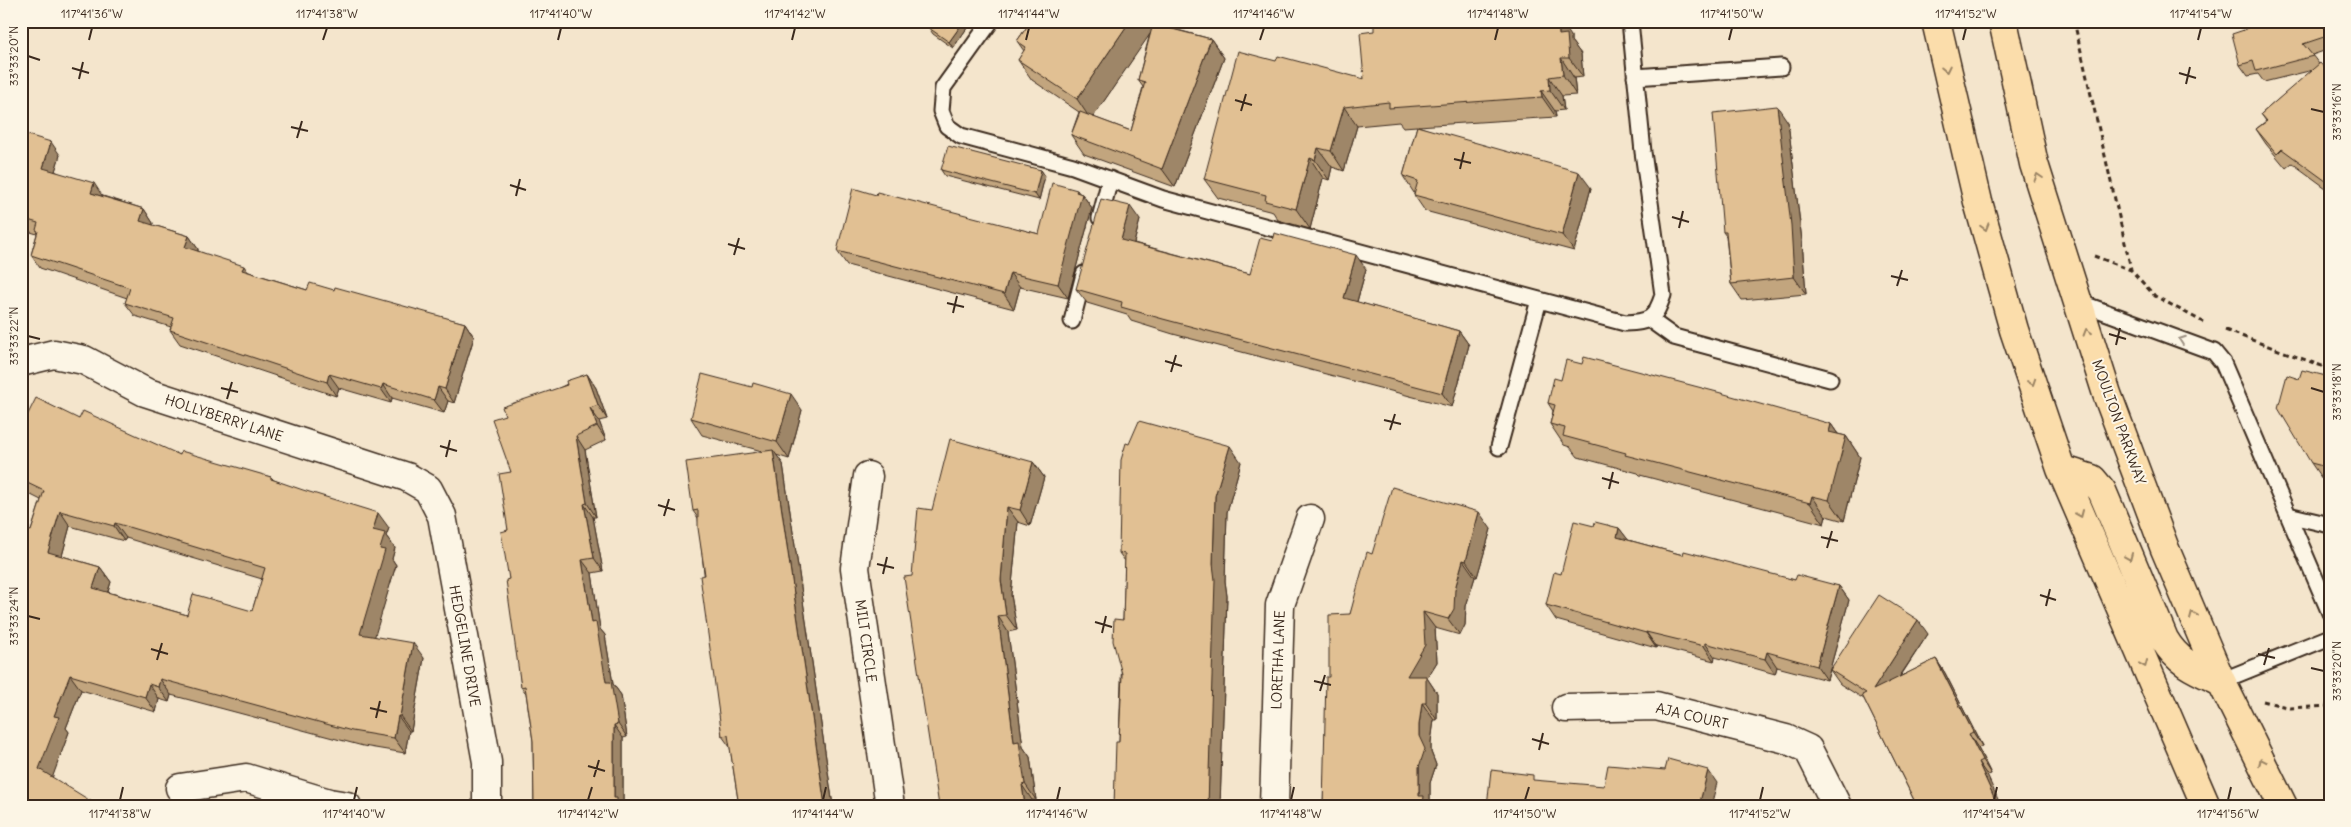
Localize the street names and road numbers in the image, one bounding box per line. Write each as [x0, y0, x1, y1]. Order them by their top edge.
street label: MOULTON PARKWAY [2088, 357, 2150, 487]
street label: HOLLYBERRY LANE [163, 390, 285, 446]
street label: HEDGELINE DRIVE [445, 584, 485, 708]
street label: MILT CIRCLE [851, 598, 881, 684]
street label: LORETHA LANE [1267, 610, 1289, 710]
street label: AJA COURT [1654, 699, 1730, 733]

